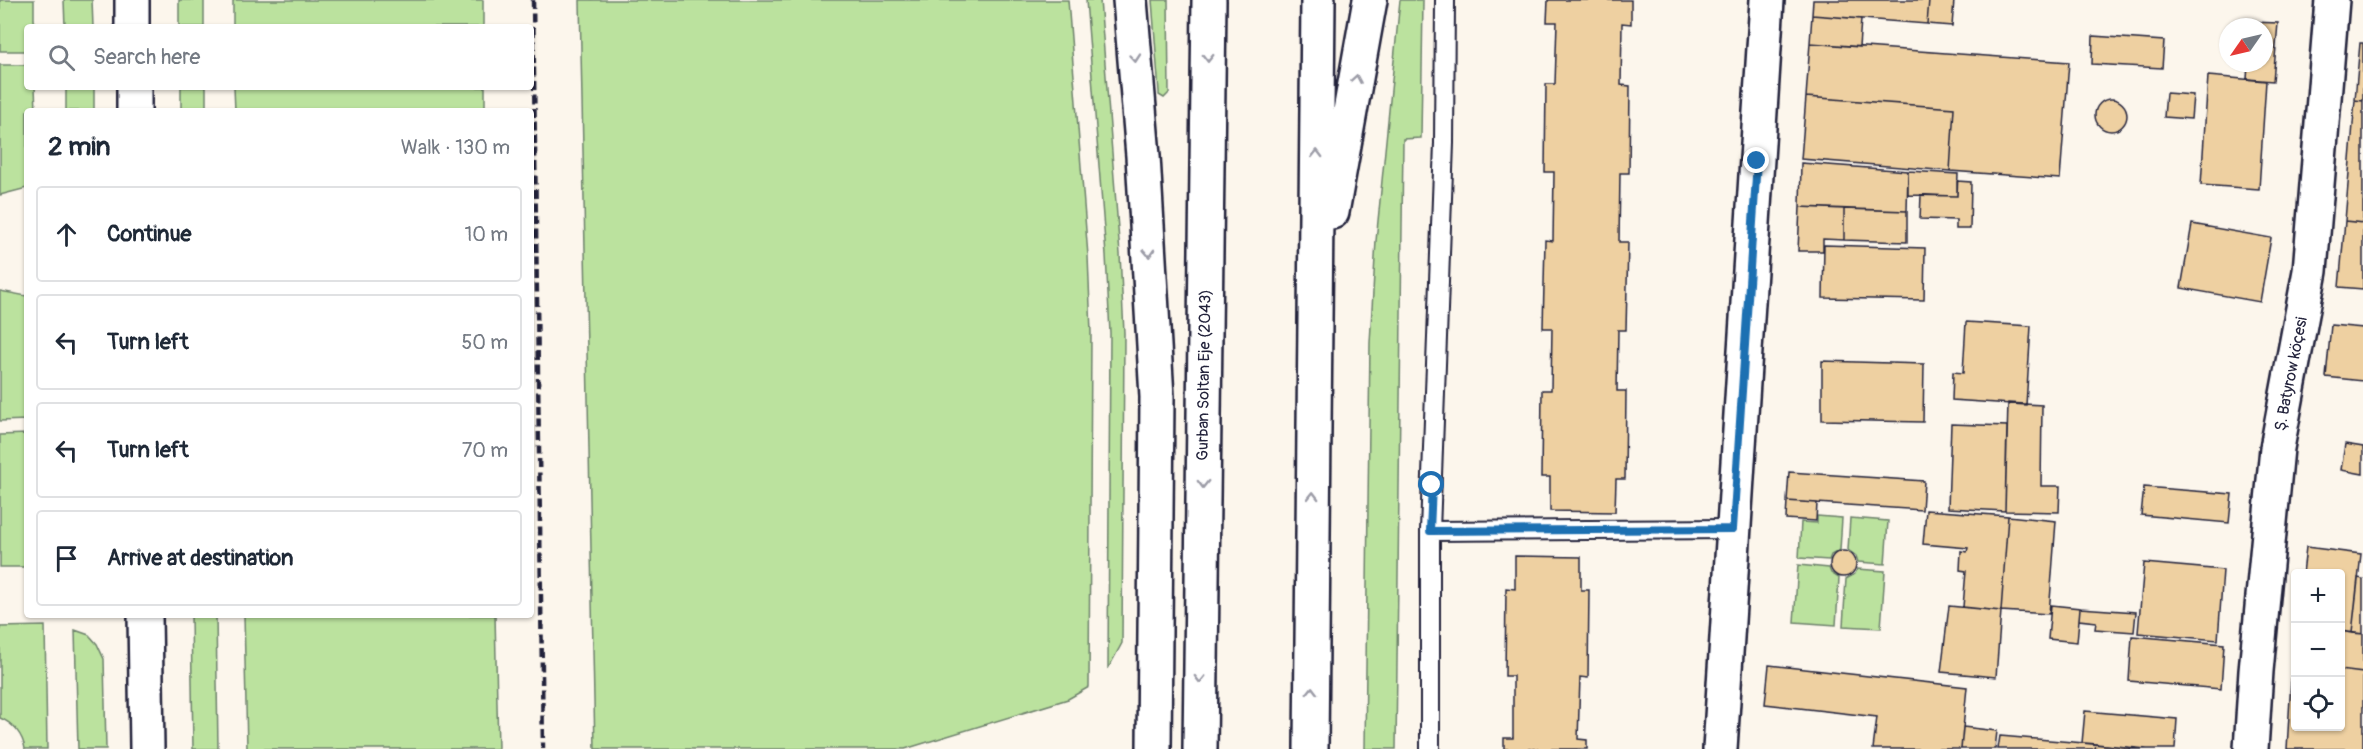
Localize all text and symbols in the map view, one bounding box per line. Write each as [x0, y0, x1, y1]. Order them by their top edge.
north arrow [2219, 18, 2273, 72]
search box [24, 24, 534, 90]
icon: search [45, 41, 78, 74]
text: Search here [93, 43, 200, 71]
one-way arrow [1128, 54, 1141, 63]
one-way arrow [1202, 54, 1214, 63]
one-way arrow [1349, 74, 1362, 84]
text: 2 min [48, 131, 110, 163]
text: Walk · 130 m [401, 135, 510, 160]
route end [1743, 147, 1769, 173]
one-way arrow [1311, 149, 1323, 158]
icon: ahead [50, 218, 83, 251]
text: Continue [107, 220, 191, 248]
text: 10 m [464, 222, 508, 247]
one-way arrow [1142, 248, 1155, 257]
street label: Gurban Soltan Eje (2043) [1193, 289, 1215, 461]
street label: Ş. Batyrow köçesi [2270, 315, 2312, 433]
icon: left [50, 326, 83, 359]
text: Turn left [107, 328, 189, 356]
text: 50 m [461, 330, 508, 355]
icon: left [50, 434, 83, 467]
text: Turn left [107, 436, 189, 464]
text: 70 m [462, 438, 508, 463]
route start [1418, 471, 1444, 497]
one-way arrow [1197, 480, 1209, 489]
one-way arrow [1307, 491, 1320, 500]
icon: arrive [50, 542, 83, 575]
text: Arrive at destination [107, 544, 293, 572]
map controls [2291, 569, 2345, 731]
button: + [2291, 569, 2345, 623]
button: − [2291, 623, 2345, 677]
one-way arrow [1194, 675, 1207, 684]
button: locate [2291, 677, 2345, 731]
one-way arrow [1305, 686, 1318, 695]

